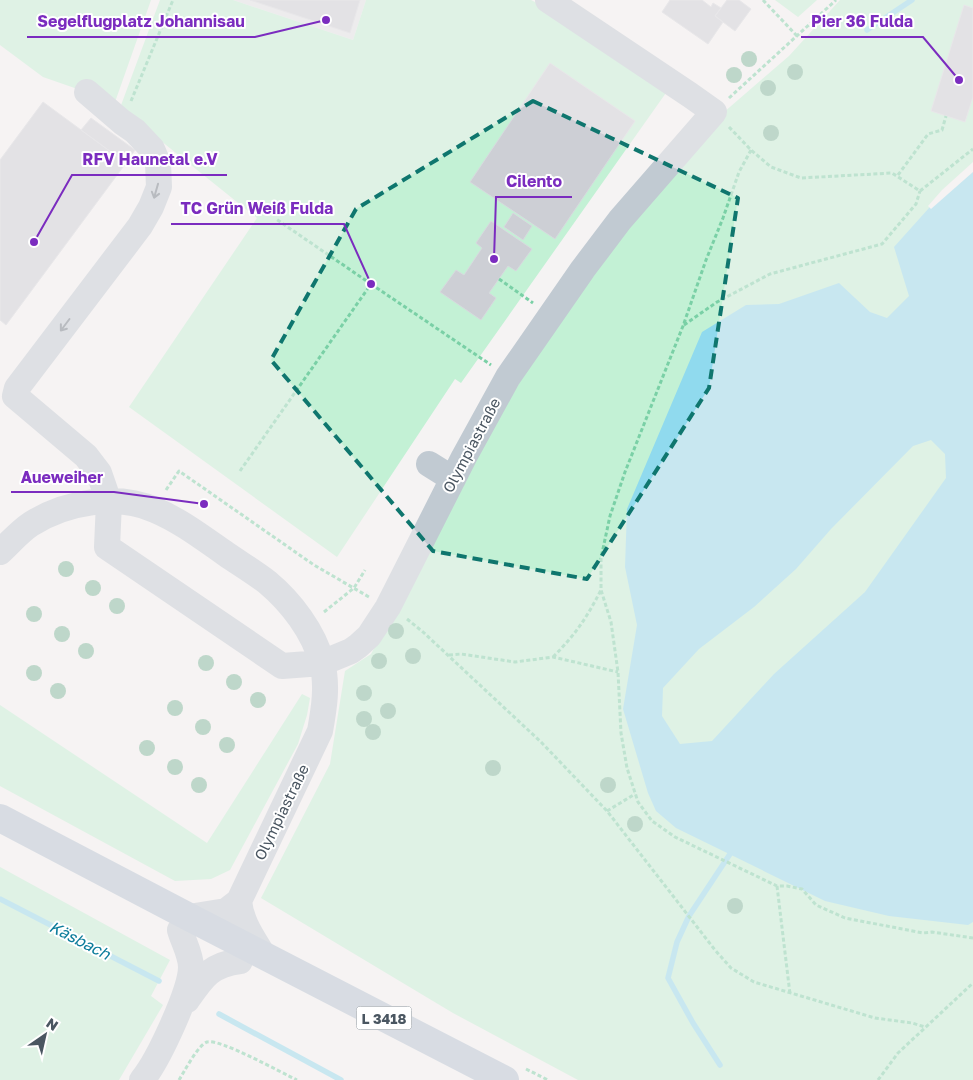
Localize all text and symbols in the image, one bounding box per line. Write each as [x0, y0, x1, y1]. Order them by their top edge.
callout: Segelflugplatz Johannisau [27, 6, 255, 37]
callout: Pier 36 Fulda [801, 6, 923, 37]
text: Segelflugplatz Johannisau [37, 11, 245, 31]
text: Pier 36 Fulda [811, 11, 913, 31]
callout: RFV Haunetal e.V [72, 144, 227, 175]
text: RFV Haunetal e.V [82, 149, 218, 169]
callout: Cilento [496, 166, 572, 197]
text: Cilento [506, 171, 562, 191]
one-way arrow [151, 183, 161, 199]
callout: TC Grün Weiß Fulda [171, 193, 344, 224]
text: TC Grün Weiß Fulda [181, 198, 333, 218]
one-way arrow [60, 318, 71, 331]
street label: Olympiastraße [439, 394, 504, 495]
callout: Aueweiher [11, 461, 114, 492]
text: Aueweiher [21, 467, 103, 487]
street label: Olympiastraße [250, 761, 312, 863]
water label: Käsbach [46, 916, 115, 964]
road number: L 3418 [356, 1006, 412, 1030]
north arrow [20, 1010, 70, 1060]
text: N [43, 1014, 62, 1034]

